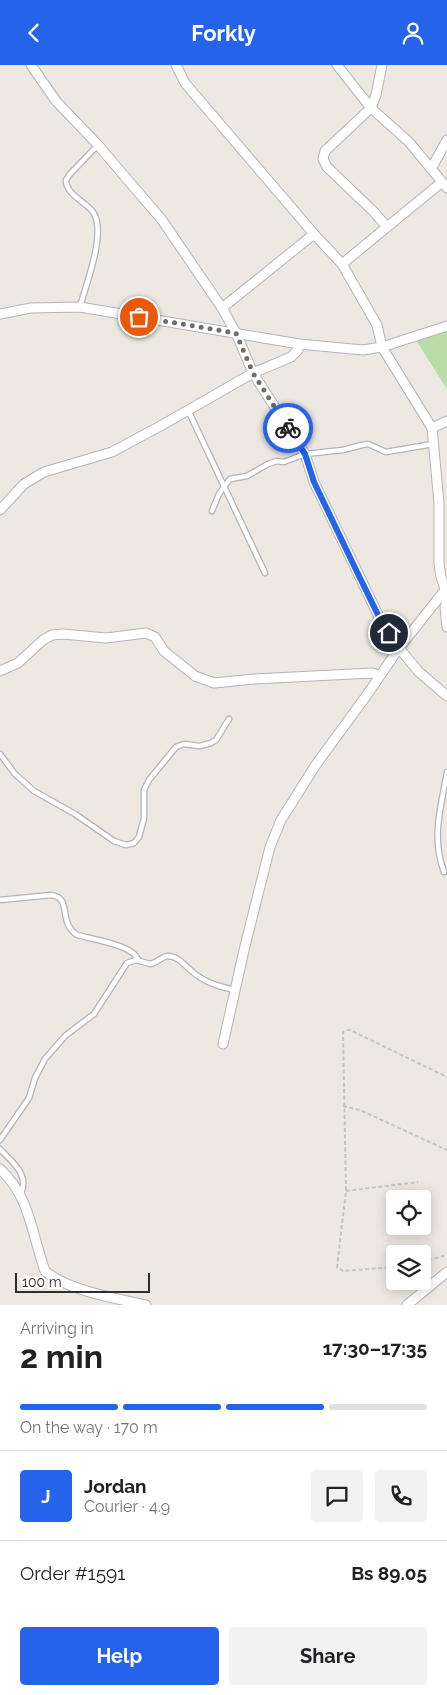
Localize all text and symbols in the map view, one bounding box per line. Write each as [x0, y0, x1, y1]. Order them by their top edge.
icon: back [20, 19, 48, 47]
icon: person [399, 19, 427, 47]
text: Forkly [191, 20, 256, 46]
pin [118, 296, 160, 338]
icon: bag [125, 303, 153, 331]
courier [263, 403, 313, 453]
icon: bike [274, 414, 302, 442]
pin [368, 612, 410, 654]
icon: home [375, 619, 403, 647]
map controls [386, 1190, 431, 1290]
button: locate [386, 1190, 431, 1235]
button: layers [386, 1245, 431, 1290]
scale bar [15, 1270, 150, 1293]
text: 100 m [22, 1274, 62, 1290]
text: Arriving in [20, 1319, 94, 1338]
text: 17:30–17:35 [323, 1337, 427, 1359]
text: 2 min [20, 1338, 103, 1375]
text: On the way · 170 m [20, 1418, 158, 1437]
button: chat [311, 1470, 363, 1522]
button: phone [375, 1470, 427, 1522]
text: Jordan [84, 1475, 147, 1497]
text: J [41, 1485, 51, 1507]
text: Courier · 4.9 [84, 1497, 170, 1516]
text: Order #1591 [20, 1562, 125, 1584]
text: Bs 89.05 [351, 1562, 427, 1584]
button: Help [20, 1627, 219, 1685]
button: Share [229, 1627, 427, 1685]

